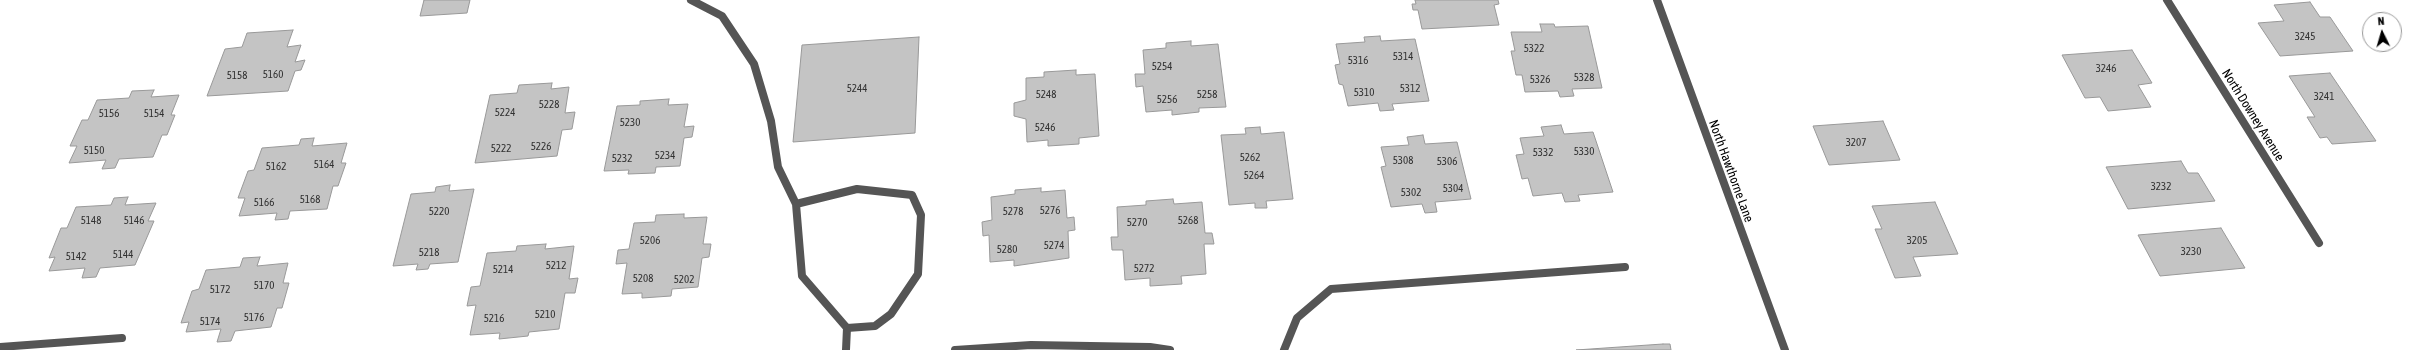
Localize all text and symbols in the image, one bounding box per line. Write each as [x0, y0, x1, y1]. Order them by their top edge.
north arrow [2362, 12, 2402, 52]
text: N [2377, 15, 2385, 27]
house number: 3245 [2295, 30, 2315, 44]
house number: 5322 [1524, 42, 1544, 56]
house number: 5314 [1393, 50, 1413, 64]
house number: 5316 [1348, 54, 1368, 68]
house number: 5254 [1152, 60, 1172, 74]
house number: 3246 [2096, 62, 2116, 76]
street label: North Downey Avenue [2218, 66, 2288, 164]
house number: 5160 [263, 68, 283, 82]
house number: 5158 [227, 69, 247, 83]
house number: 5328 [1574, 71, 1594, 85]
house number: 5326 [1530, 73, 1550, 87]
house number: 5244 [847, 82, 867, 96]
house number: 5312 [1400, 82, 1420, 96]
house number: 5310 [1354, 86, 1374, 100]
house number: 5248 [1036, 88, 1056, 102]
house number: 5258 [1197, 88, 1217, 102]
house number: 3241 [2314, 90, 2334, 104]
house number: 5256 [1157, 93, 1177, 107]
house number: 5228 [539, 98, 559, 112]
house number: 5224 [495, 106, 515, 120]
house number: 5156 [99, 107, 119, 121]
house number: 5154 [144, 107, 164, 121]
house number: 5230 [620, 116, 640, 130]
street label: North Hawthorne Lane [1705, 118, 1757, 224]
house number: 5246 [1035, 121, 1055, 135]
house number: 3207 [1846, 136, 1866, 150]
house number: 5226 [531, 140, 551, 154]
house number: 5222 [491, 142, 511, 156]
house number: 5150 [84, 144, 104, 158]
house number: 5330 [1574, 145, 1594, 159]
house number: 5332 [1533, 146, 1553, 160]
house number: 5234 [655, 149, 675, 163]
house number: 5262 [1240, 151, 1260, 165]
house number: 5232 [612, 152, 632, 166]
house number: 5308 [1393, 154, 1413, 168]
house number: 5306 [1437, 155, 1457, 169]
house number: 5164 [314, 158, 334, 172]
house number: 5162 [266, 160, 286, 174]
house number: 5264 [1244, 169, 1264, 183]
house number: 3232 [2151, 180, 2171, 194]
house number: 5304 [1443, 182, 1463, 196]
house number: 5302 [1401, 186, 1421, 200]
house number: 5168 [300, 193, 320, 207]
house number: 5166 [254, 196, 274, 210]
house number: 5276 [1040, 204, 1060, 218]
house number: 5220 [429, 205, 449, 219]
house number: 5278 [1003, 205, 1023, 219]
house number: 5148 [81, 214, 101, 228]
house number: 5146 [124, 214, 144, 228]
house number: 5268 [1178, 214, 1198, 228]
house number: 5270 [1127, 216, 1147, 230]
house number: 5206 [640, 234, 660, 248]
house number: 3205 [1907, 234, 1927, 248]
house number: 5274 [1044, 239, 1064, 253]
house number: 5280 [997, 243, 1017, 257]
house number: 3230 [2181, 245, 2201, 259]
house number: 5218 [419, 246, 439, 260]
house number: 5144 [113, 248, 133, 262]
house number: 5142 [66, 250, 86, 264]
house number: 5212 [546, 259, 566, 273]
house number: 5272 [1134, 262, 1154, 276]
house number: 5214 [493, 263, 513, 277]
house number: 5208 [633, 272, 653, 286]
house number: 5202 [674, 273, 694, 287]
house number: 5170 [254, 279, 274, 293]
house number: 5172 [210, 283, 230, 297]
house number: 5210 [535, 308, 555, 322]
house number: 5176 [244, 311, 264, 325]
house number: 5216 [484, 312, 504, 326]
house number: 5174 [200, 315, 220, 329]

